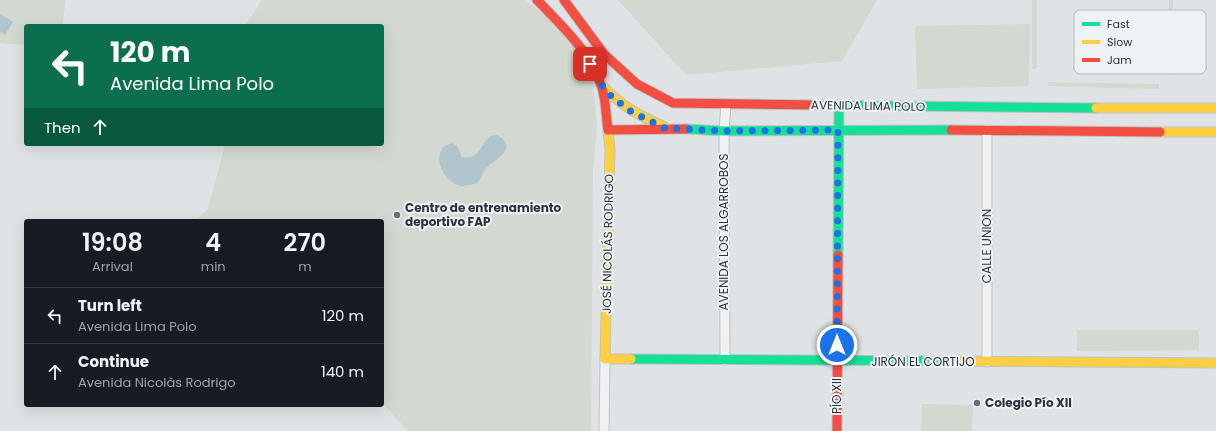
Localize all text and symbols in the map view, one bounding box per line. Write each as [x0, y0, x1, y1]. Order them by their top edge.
legend [1074, 10, 1206, 74]
text: Fast [1107, 16, 1130, 32]
text: 120 m [110, 33, 190, 72]
text: Slow [1107, 34, 1132, 50]
icon: left [44, 40, 96, 92]
pin [573, 47, 607, 81]
text: Jam [1107, 52, 1132, 68]
icon: arrive [579, 53, 601, 75]
text: Avenida Lima Polo [110, 71, 274, 96]
street label: AVENIDA LIMA POLO [811, 96, 925, 115]
icon: ahead [89, 116, 111, 138]
text: Then [44, 117, 81, 138]
street label: AVENIDA LOS ALGARROBOS [715, 154, 732, 310]
street label: JOSÉ NICOLÁS RODRIGO [598, 174, 617, 314]
place label: Centro de entrenamiento deportivo FAP [405, 199, 562, 230]
street label: CALLE UNION [978, 209, 995, 283]
marker: Centro de entrenamiento deportivo FAP [392, 210, 402, 220]
text: 19:08 [82, 226, 143, 259]
text: 4 [205, 226, 221, 259]
text: 270 [284, 226, 326, 259]
text: Arrival [92, 257, 133, 276]
text: min [201, 257, 226, 276]
text: m [298, 257, 312, 276]
text: Turn left [78, 295, 142, 316]
icon: left [44, 305, 66, 327]
text: 120 m [322, 305, 364, 326]
text: Avenida Lima Polo [78, 317, 197, 336]
position arrow [816, 324, 858, 366]
text: Continue [78, 351, 149, 372]
street label: JIRÓN EL CORTIJO [871, 353, 975, 370]
icon: ahead [44, 361, 66, 383]
text: 140 m [321, 361, 364, 382]
text: Avenida Nicolàs Rodrigo [78, 373, 236, 392]
street label: PÍO XII [828, 378, 845, 414]
place label: Colegio Pío XII [985, 394, 1072, 411]
marker: Colegio Pío XII [972, 398, 982, 408]

